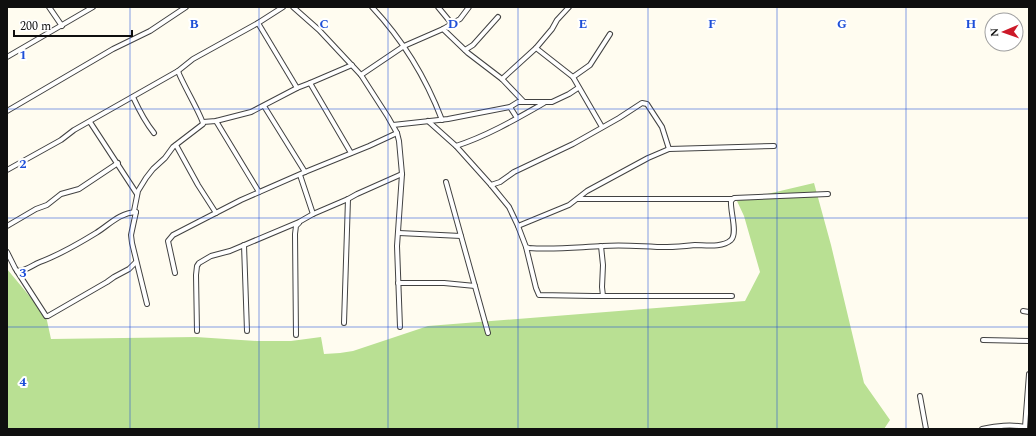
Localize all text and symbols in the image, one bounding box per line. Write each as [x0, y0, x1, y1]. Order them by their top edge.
scale bar [14, 12, 132, 38]
north arrow [984, 12, 1024, 52]
text: B [189, 14, 199, 34]
text: C [319, 14, 329, 34]
text: D [448, 14, 458, 34]
text: E [579, 14, 588, 34]
text: F [708, 14, 716, 34]
text: G [837, 14, 847, 34]
text: H [966, 14, 977, 34]
text: 200 m [20, 17, 51, 36]
text: N [986, 28, 1003, 37]
text: 1 [19, 45, 27, 65]
text: 2 [19, 154, 27, 174]
text: 3 [19, 263, 27, 283]
text: 4 [19, 372, 27, 392]

